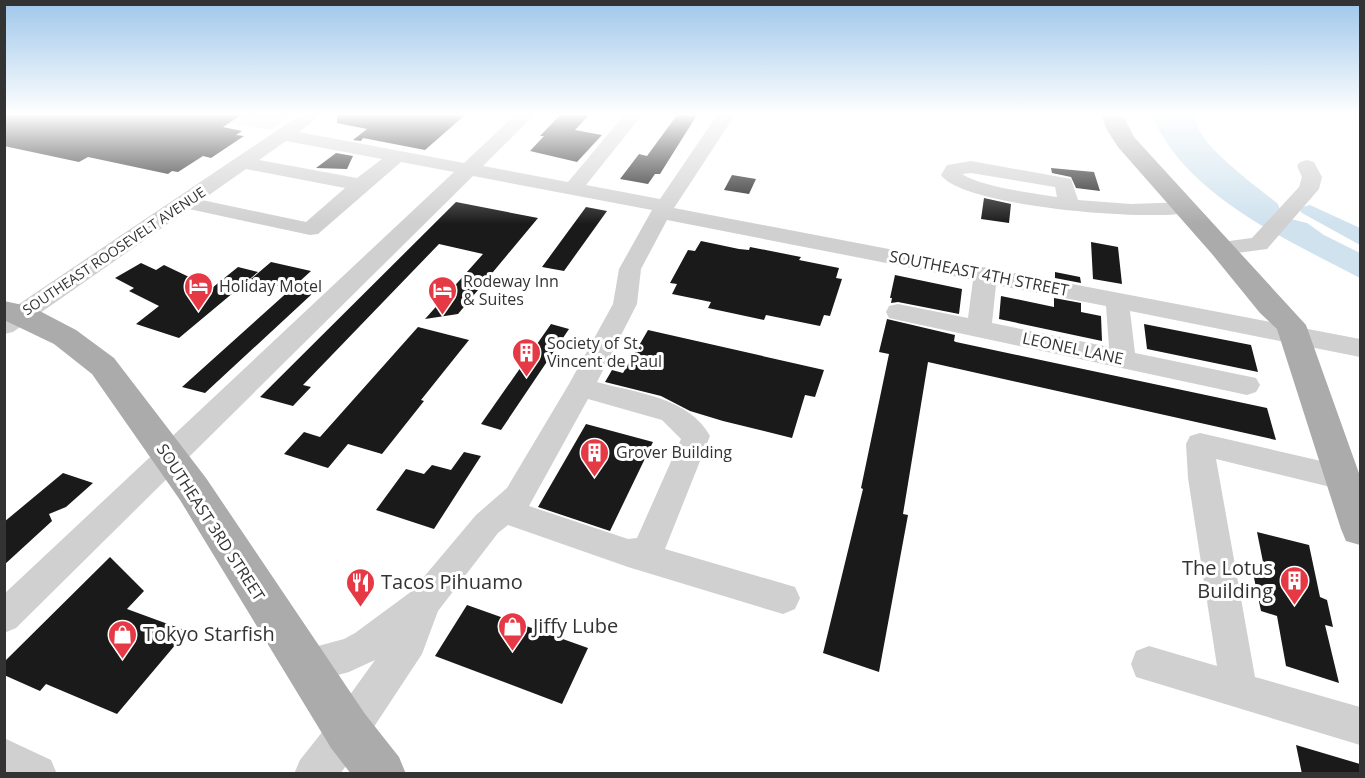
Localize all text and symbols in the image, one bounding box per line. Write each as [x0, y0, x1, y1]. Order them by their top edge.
street label: SOUTHEAST ROOSEVELT AVENUE [19, 182, 209, 319]
street label: SOUTHEAST 4TH STREET [887, 245, 1071, 301]
hotel icon: Holiday Motel [182, 270, 214, 312]
place label: Rodeway Inn & Suites [463, 270, 559, 310]
hotel icon: Rodeway Inn & Suites [426, 274, 458, 316]
place label: Holiday Motel [219, 275, 322, 297]
street label: LEONEL LANE [1021, 327, 1125, 369]
place label: Society of St. Vincent de Paul [547, 332, 662, 372]
building icon: Society of St. Vincent de Paul [510, 336, 542, 378]
building icon: Grover Building [579, 436, 611, 478]
street label: SOUTHEAST 3RD STREET [152, 439, 270, 605]
place label: Grover Building [616, 441, 732, 463]
place label: The Lotus Building [1182, 554, 1273, 604]
building icon: The Lotus Building [1278, 564, 1310, 606]
restaurant icon: Tacos Pihuamo [344, 566, 376, 608]
place label: Tacos Pihuamo [381, 568, 523, 595]
shop icon: Jiffy Lube [496, 610, 528, 652]
place label: Jiffy Lube [531, 612, 618, 639]
shop icon: Tokyo Starfish [106, 618, 138, 660]
place label: Tokyo Starfish [143, 620, 275, 647]

